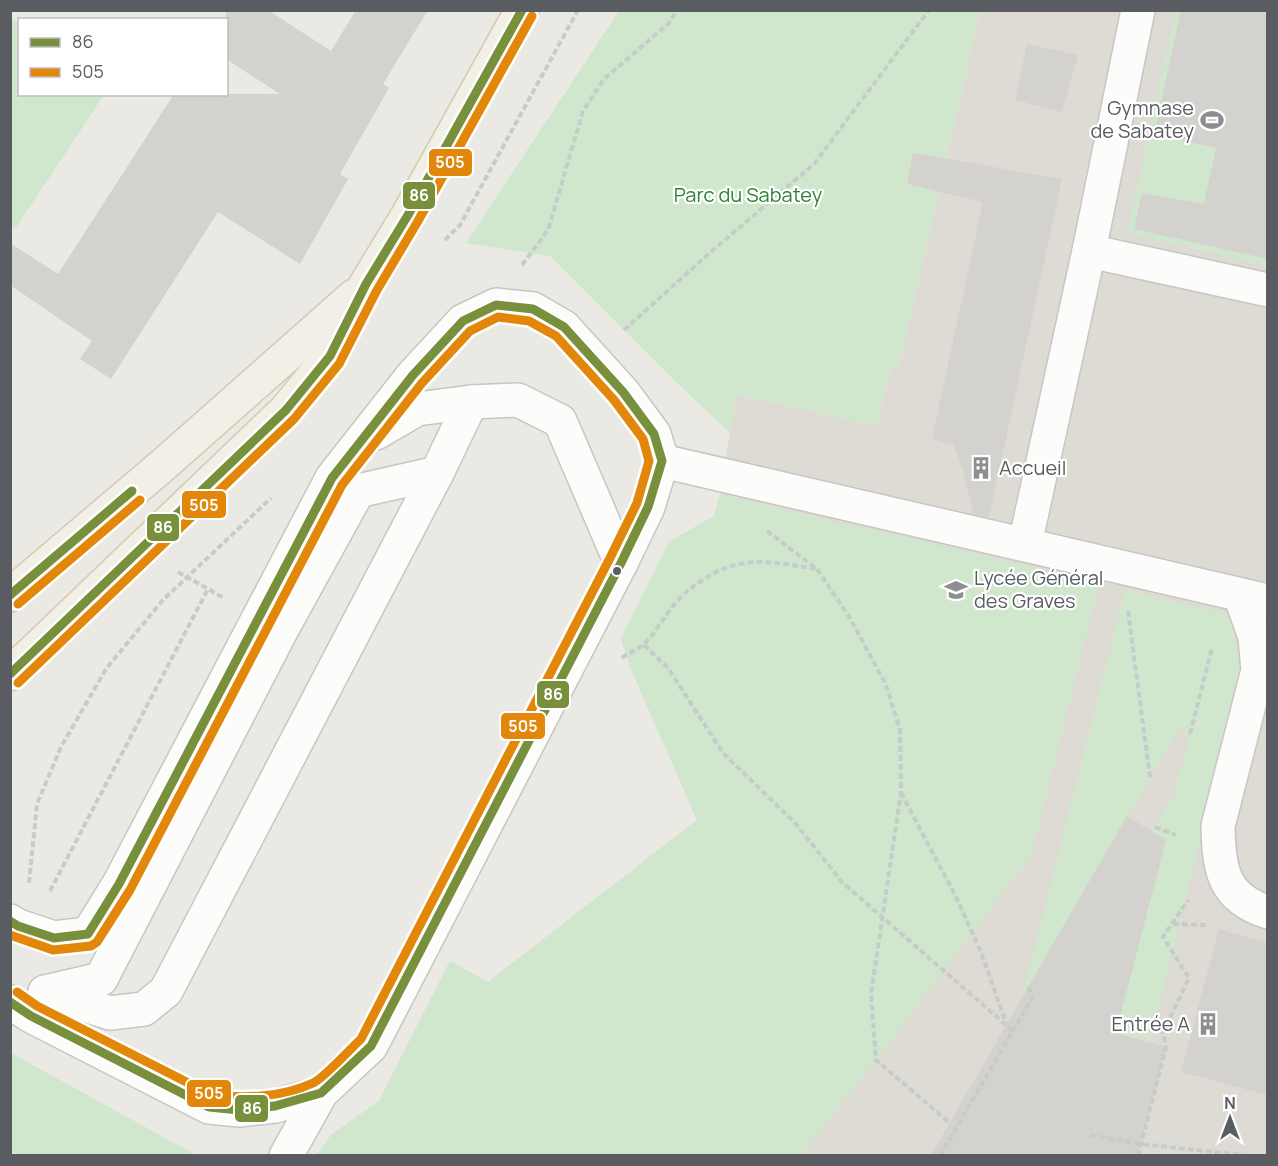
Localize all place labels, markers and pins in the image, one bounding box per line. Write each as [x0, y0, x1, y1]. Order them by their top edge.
place label: Gymnase de Sabatey [1090, 94, 1194, 144]
sports icon: Gymnase de Sabatey [1199, 107, 1225, 133]
place label: Accueil [999, 454, 1066, 481]
building icon: Accueil [968, 455, 994, 481]
place label: Lycée Général des Graves [974, 564, 1103, 614]
unlabelled marker [611, 565, 623, 577]
school or university icon: Lycée Général des Graves [943, 577, 969, 603]
place label: Entrée A [1111, 1010, 1190, 1037]
building icon: Entrée A [1195, 1011, 1221, 1037]

